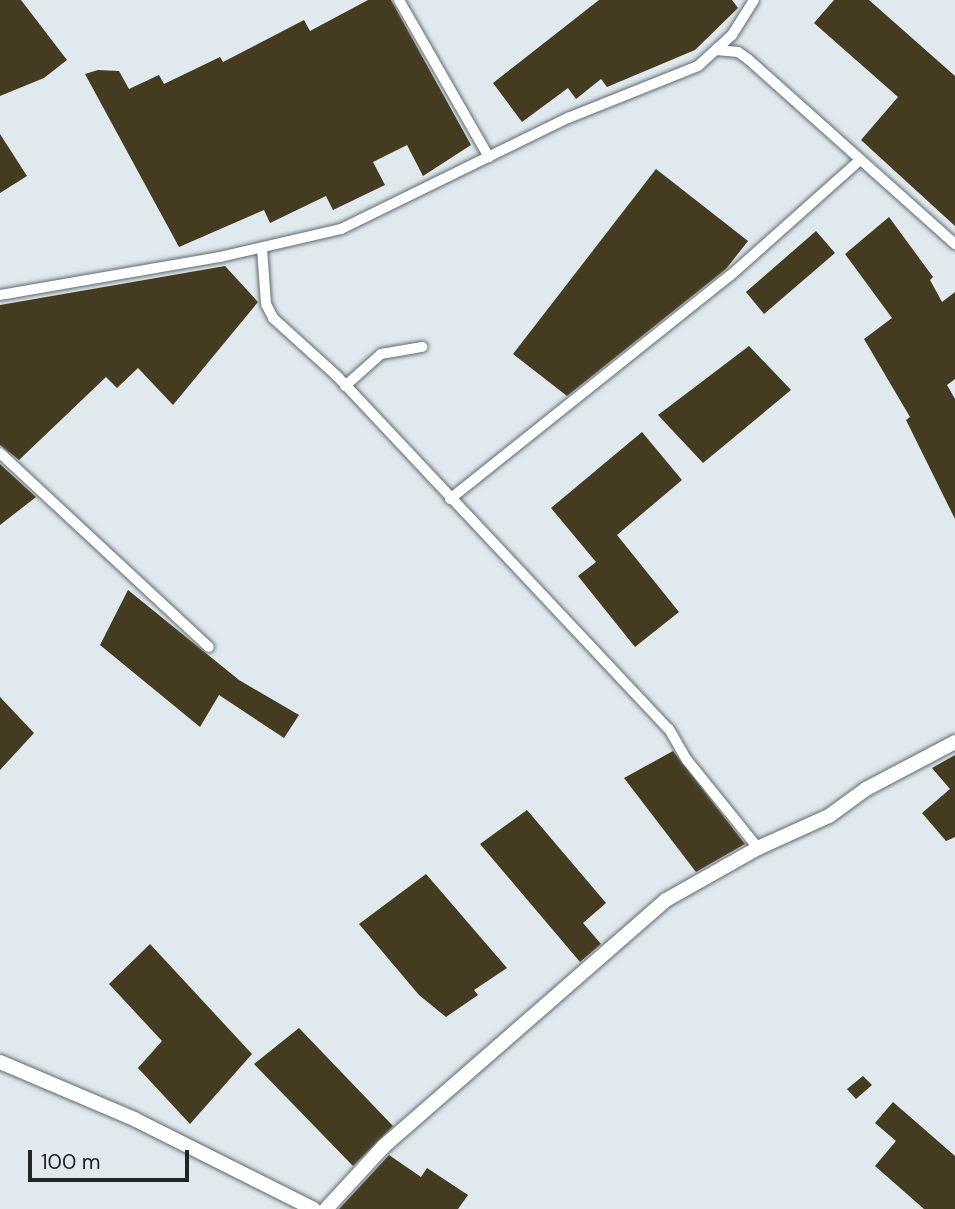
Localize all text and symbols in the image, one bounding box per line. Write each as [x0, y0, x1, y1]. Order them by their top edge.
scale bar [32, 1136, 192, 1180]
text: 100 m [41, 1148, 101, 1176]

